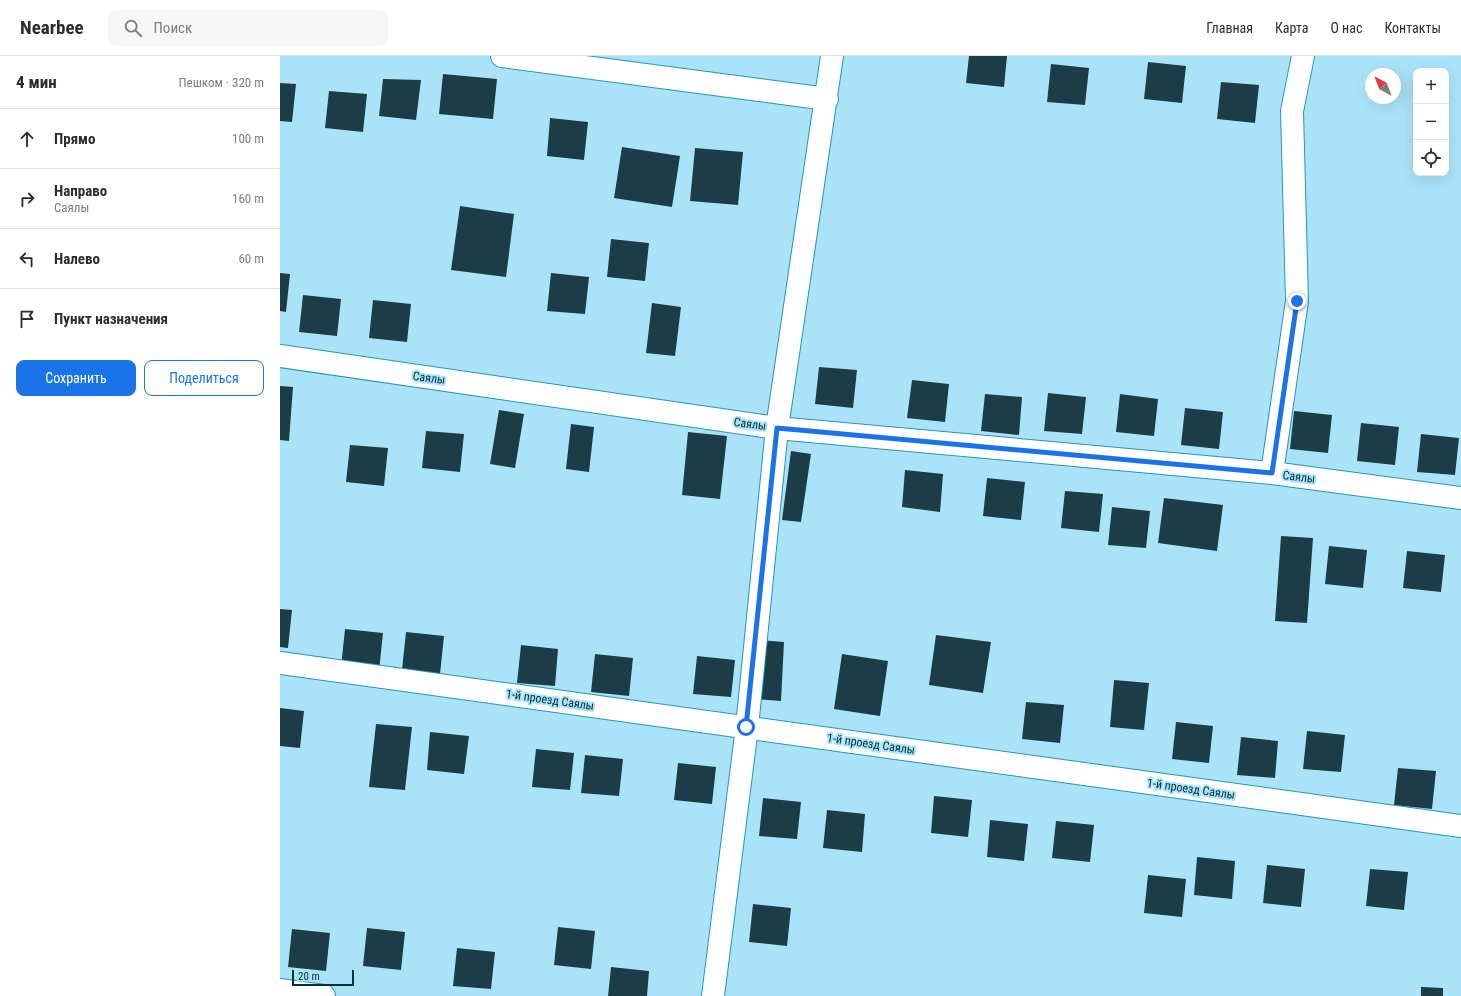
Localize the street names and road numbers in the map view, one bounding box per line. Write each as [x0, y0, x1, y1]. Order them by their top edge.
street label: Саялы [412, 369, 446, 387]
street label: Саялы [733, 415, 767, 433]
street label: Саялы [1282, 468, 1316, 486]
street label: 1-й проезд Саялы [505, 687, 595, 713]
street label: 1-й проезд Саялы [826, 731, 916, 757]
street label: 1-й проезд Саялы [1146, 776, 1236, 802]

